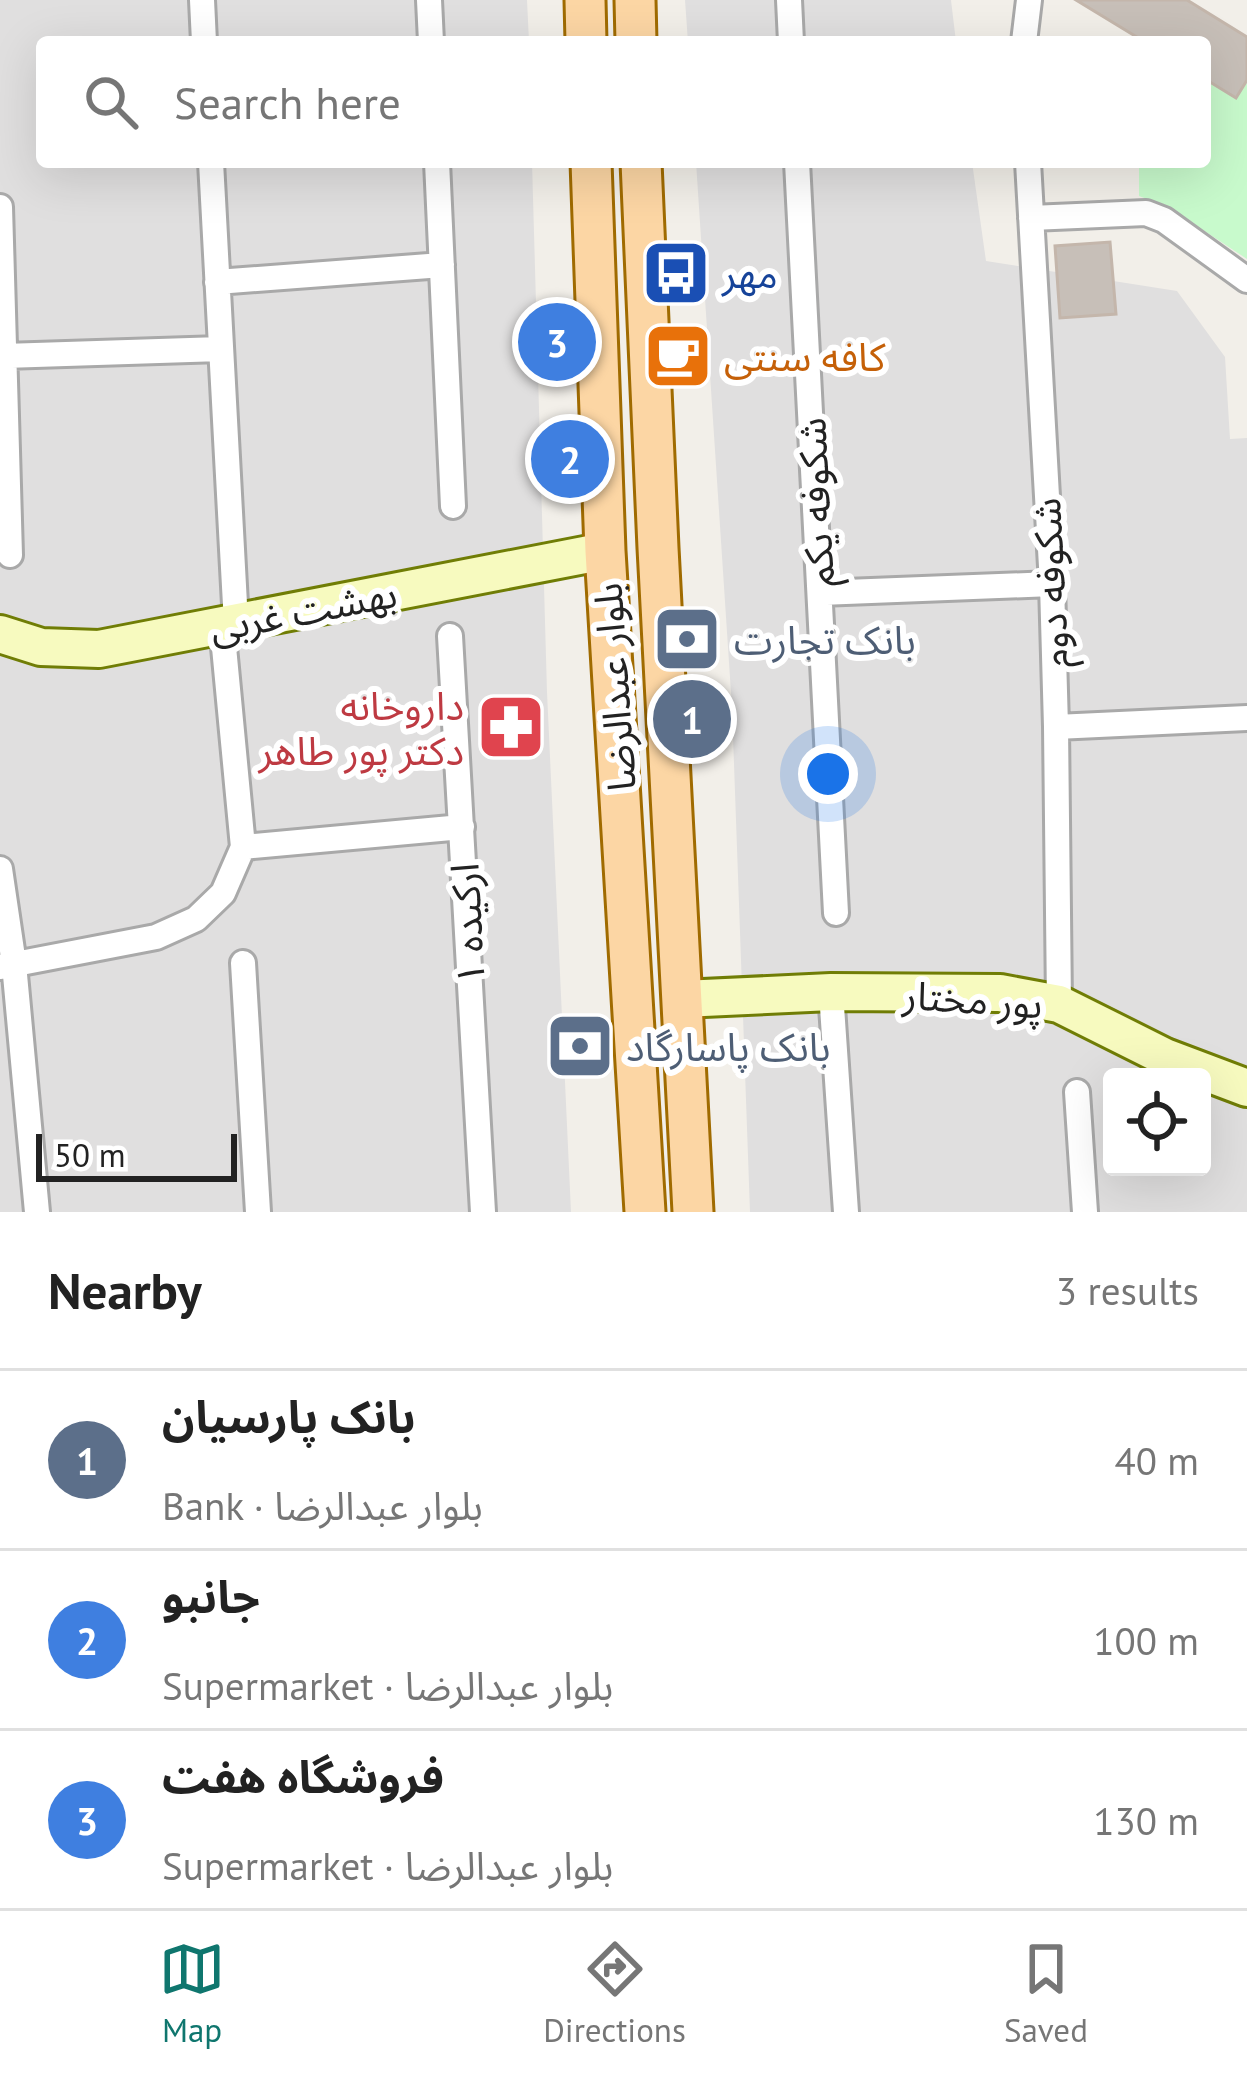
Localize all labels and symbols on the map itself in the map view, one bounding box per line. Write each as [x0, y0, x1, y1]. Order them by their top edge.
bus stop icon: مهر [641, 238, 711, 308]
place label: مهر [721, 248, 778, 299]
pin: 3 [518, 297, 596, 387]
cafe icon: کافه سنتی [643, 321, 713, 391]
place label: کافه سنتی [724, 331, 886, 382]
pin: 2 [531, 414, 609, 504]
street label: شکوفه یکم [785, 416, 850, 588]
street label: شکوفه دوم [1020, 496, 1085, 669]
street label: بهشت غربی [205, 567, 401, 653]
street label: بلوار عبدالرضا [581, 581, 647, 793]
bank icon: بانک تجارت [652, 604, 722, 674]
place label: بانک تجارت [734, 614, 916, 665]
pin: 1 [653, 674, 731, 764]
place label: داروخانه دکتر پور طاهر [258, 680, 464, 777]
pharmacy icon: داروخانه دکتر پور طاهر [476, 692, 546, 762]
your location [798, 744, 858, 804]
street label: ارکیده ۱ [438, 862, 496, 986]
street label: پور مختار [900, 969, 1045, 1031]
bank icon: بانک پاسارگاد [545, 1011, 615, 1081]
place label: بانک پاسارگاد [626, 1021, 830, 1073]
scale bar [36, 1128, 237, 1181]

